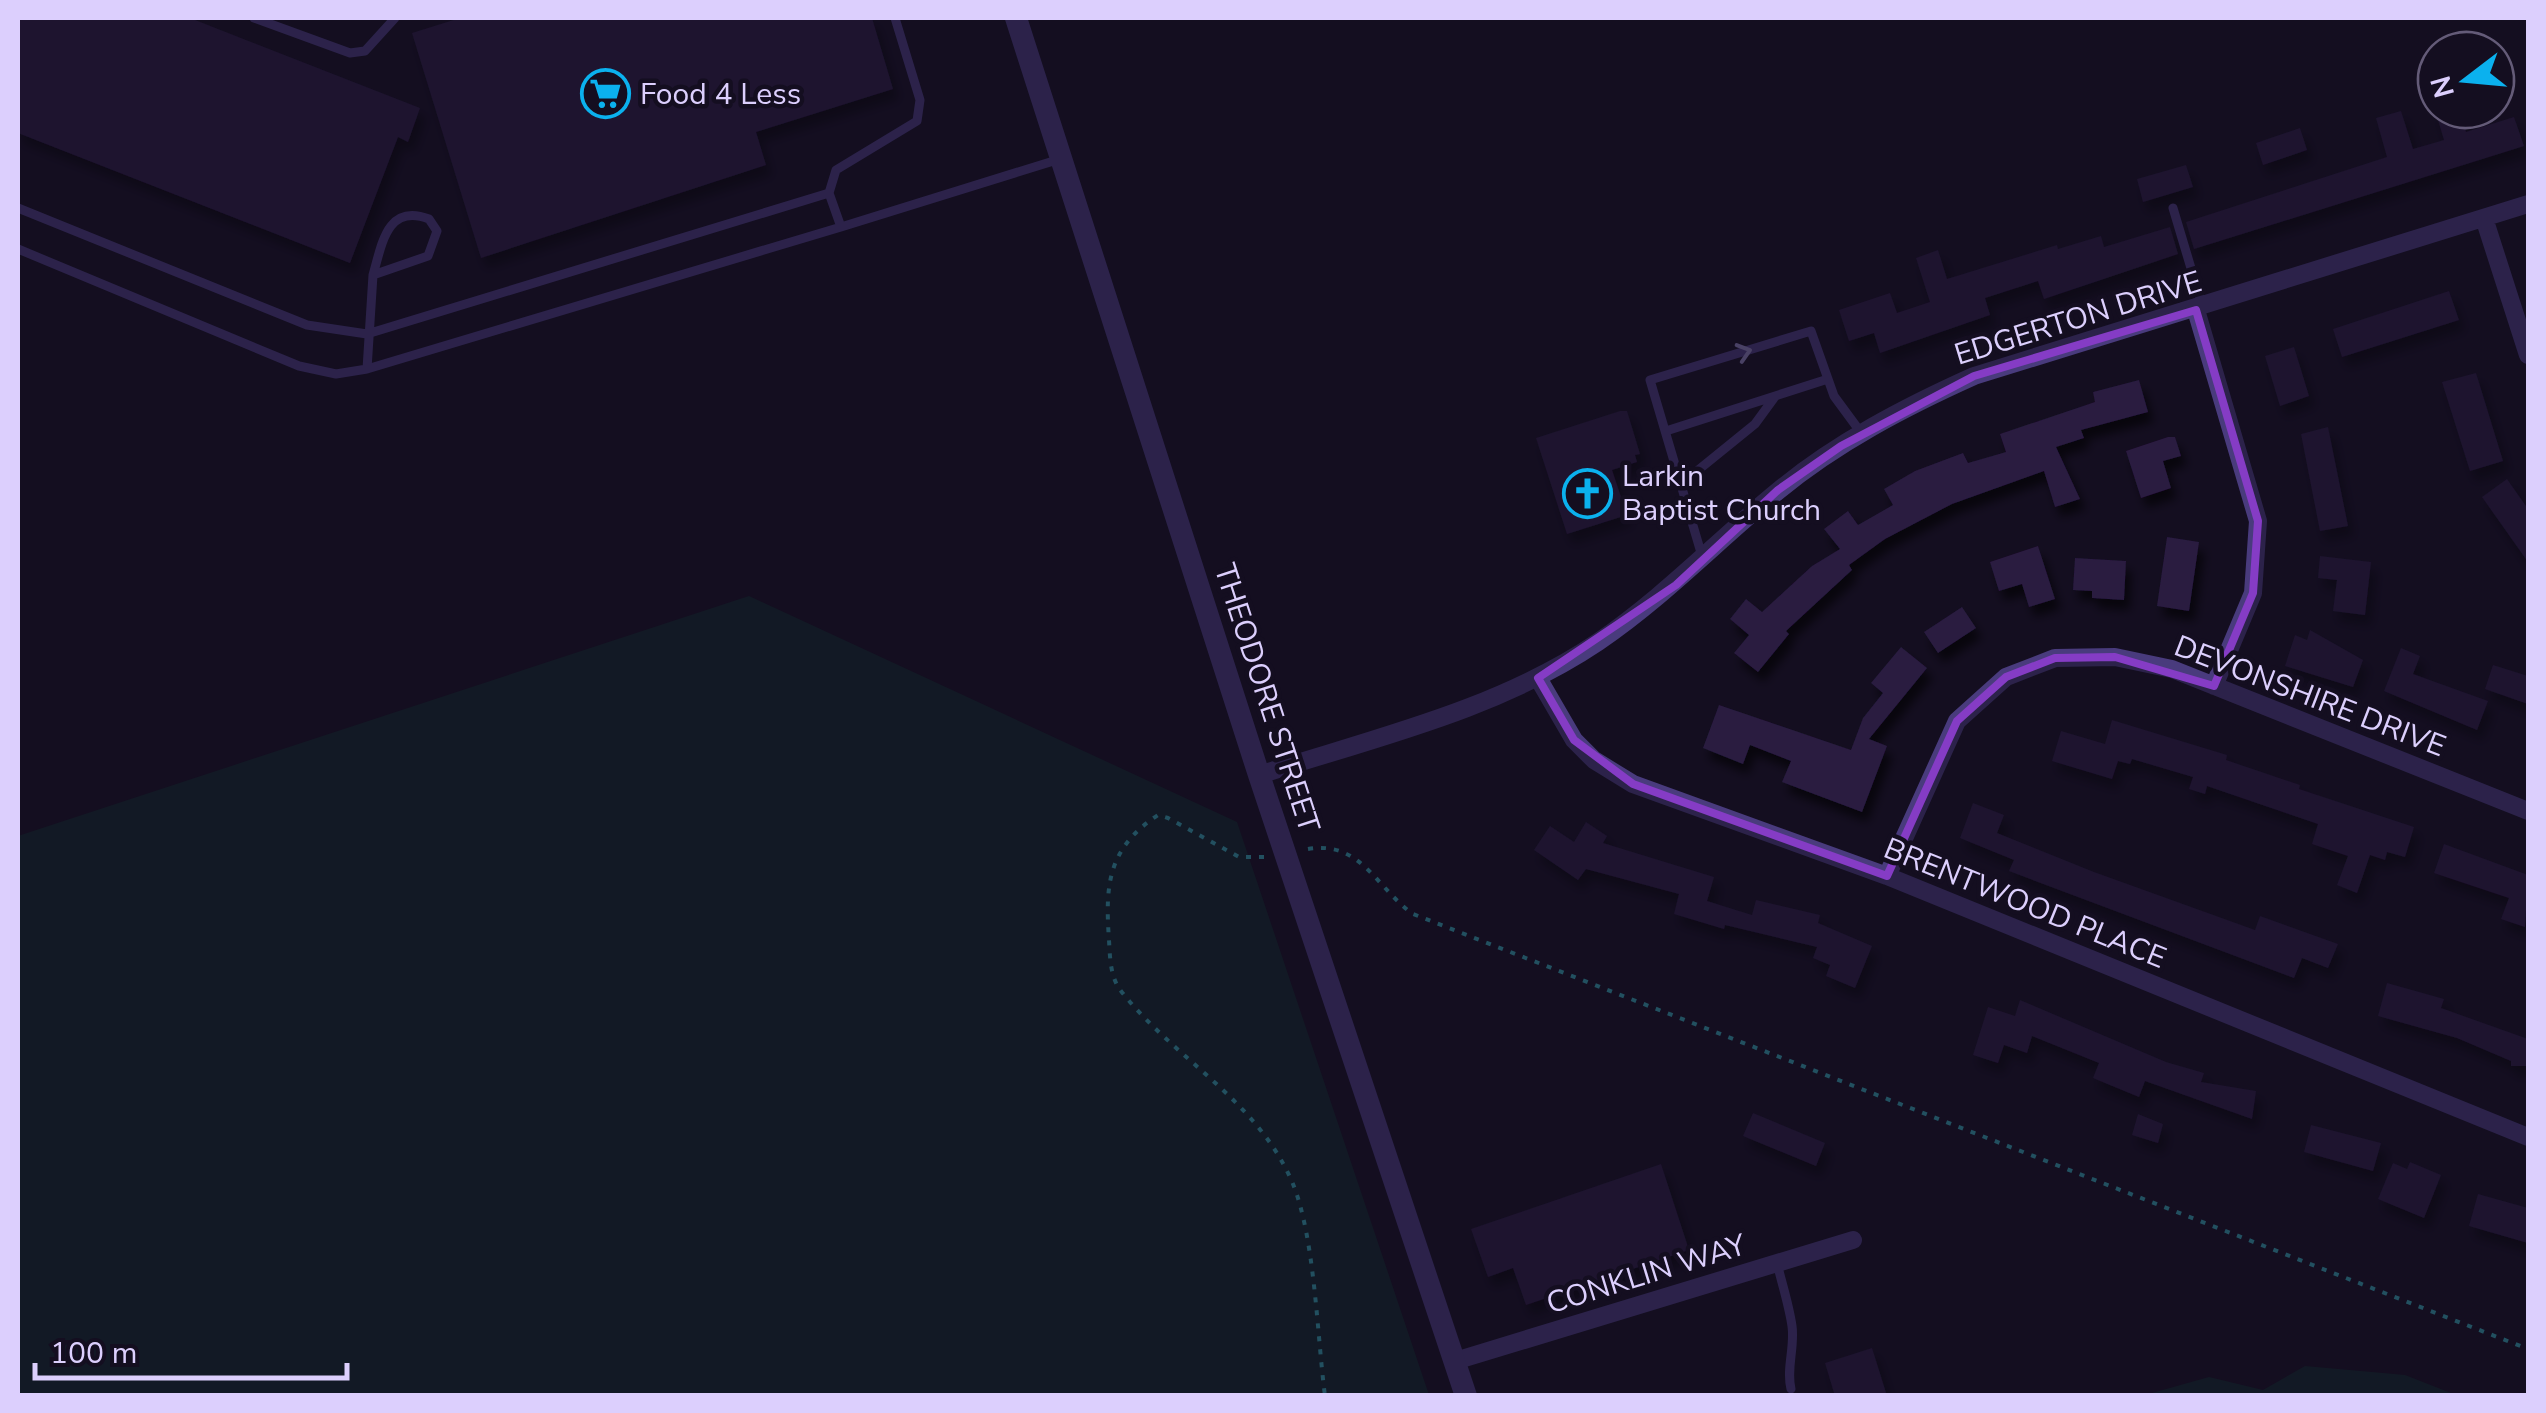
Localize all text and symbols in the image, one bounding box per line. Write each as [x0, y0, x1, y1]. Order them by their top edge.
north arrow [2416, 30, 2516, 130]
supermarket icon: Food 4 Less [579, 68, 631, 120]
text: N [2422, 71, 2464, 102]
place label: Food 4 Less [640, 74, 801, 115]
street label: EDGERTON DRIVE [1950, 261, 2207, 376]
one-way arrow [1734, 343, 1751, 364]
place label: Larkin Baptist Church [1622, 456, 1821, 531]
church icon: Larkin Baptist Church [1561, 467, 1613, 519]
street label: THEODORE STREET [1204, 558, 1329, 838]
street label: DEVONSHIRE DRIVE [2168, 626, 2451, 767]
street label: BRENTWOOD PLACE [1878, 828, 2172, 979]
street label: CONKLIN WAY [1541, 1224, 1752, 1324]
scale bar [35, 1318, 348, 1380]
text: 100 m [50, 1333, 137, 1374]

